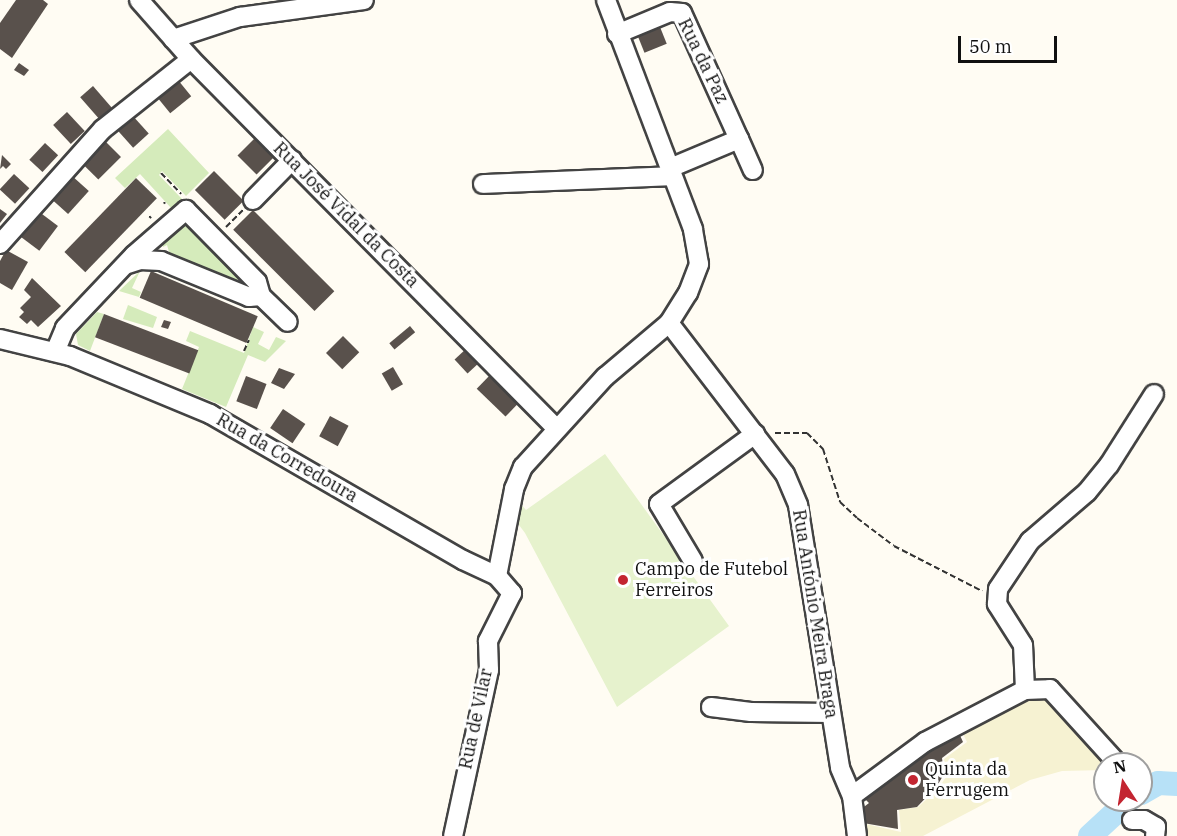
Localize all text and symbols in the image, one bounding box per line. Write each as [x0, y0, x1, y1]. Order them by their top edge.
street label: Rua da Paz [673, 15, 733, 107]
scale bar [961, 24, 1060, 62]
text: 50 m [969, 35, 1012, 58]
street label: Rua José Vidal da Costa [269, 138, 423, 292]
street label: Rua da Corredoura [213, 409, 361, 507]
street label: Rua António Meira Braga [788, 508, 842, 720]
place label: Campo de Futebol Ferreiros [635, 559, 788, 602]
marker: Campo de Futebol Ferreiros [616, 573, 630, 587]
street label: Rua de Vilar [455, 667, 497, 771]
north arrow [1093, 752, 1153, 812]
text: N [1111, 755, 1128, 777]
place label: Quinta da Ferrugem [925, 759, 1009, 802]
marker: Quinta da Ferrugem [906, 773, 920, 787]

